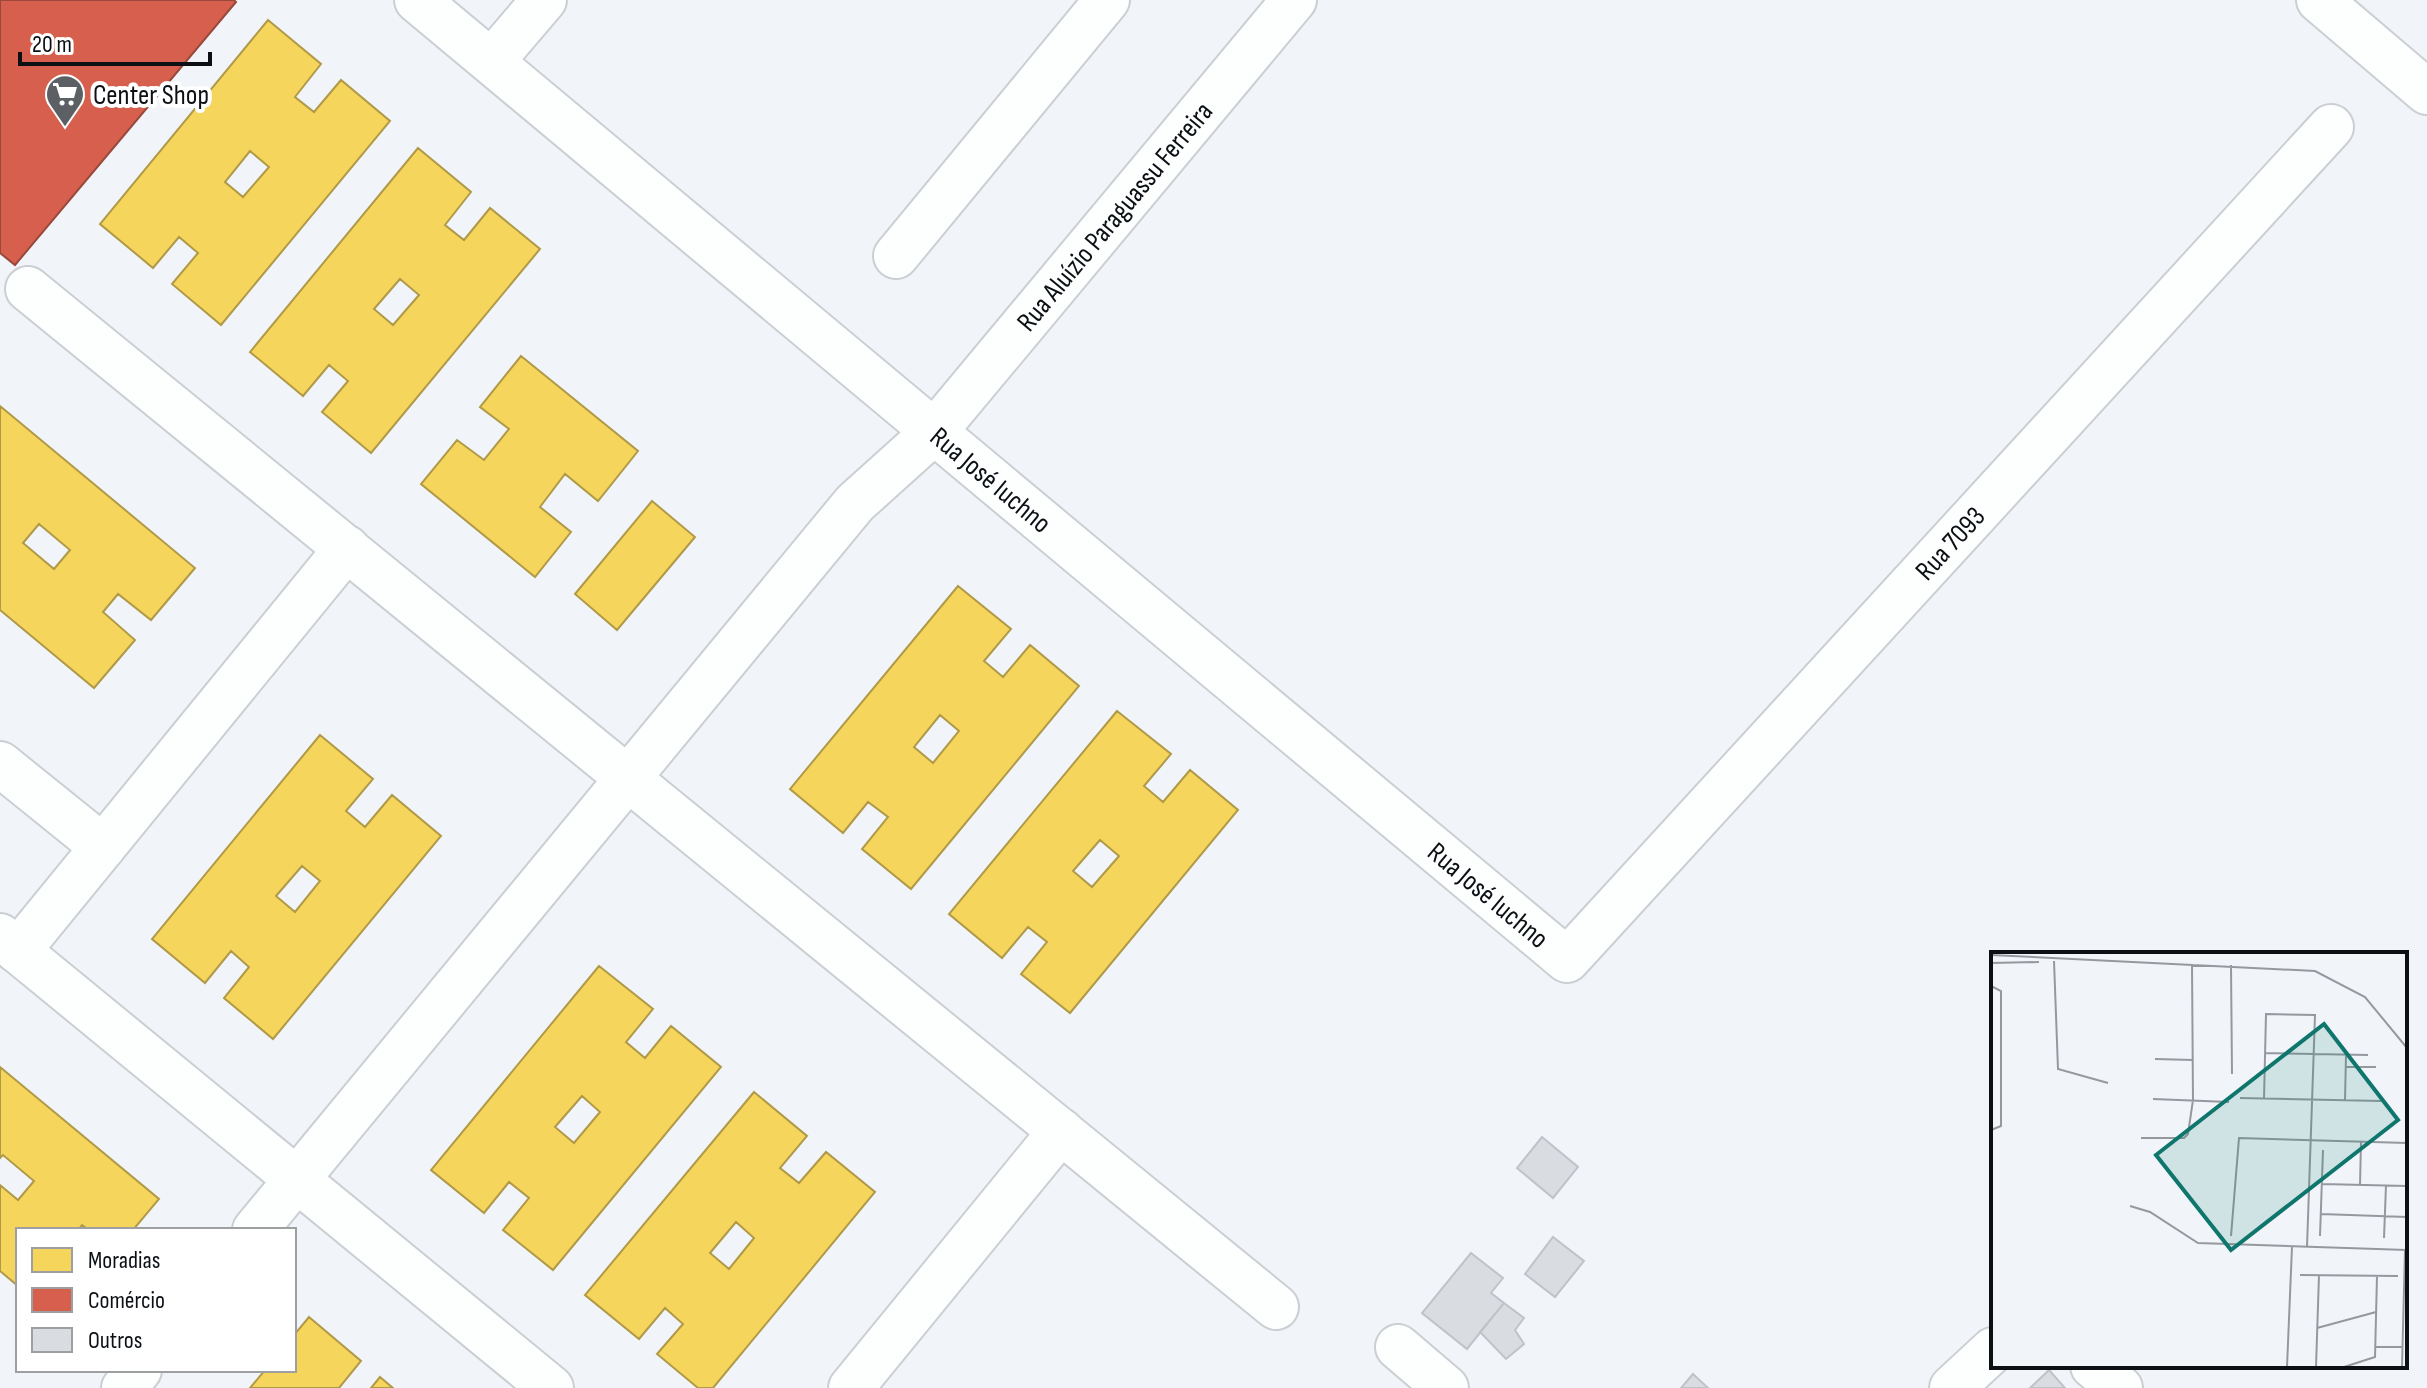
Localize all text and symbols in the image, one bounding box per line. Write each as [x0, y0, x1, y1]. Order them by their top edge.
scale bar [20, 16, 210, 66]
text: 20 m [32, 30, 72, 59]
supermarket icon: Center Shop [44, 73, 86, 128]
place label: Center Shop [93, 79, 209, 112]
street label: Rua Aluízio Paraguassu Ferreira [1010, 96, 1220, 338]
street label: Rua José Iuchno [923, 421, 1057, 540]
street label: Rua 7093 [1909, 500, 1992, 587]
street label: Rua José Iuchno [1421, 836, 1555, 956]
inset map [1991, 952, 2407, 1368]
legend [16, 1228, 296, 1372]
text: Moradias [88, 1246, 160, 1275]
text: Comércio [88, 1286, 165, 1315]
text: Outros [88, 1326, 142, 1355]

